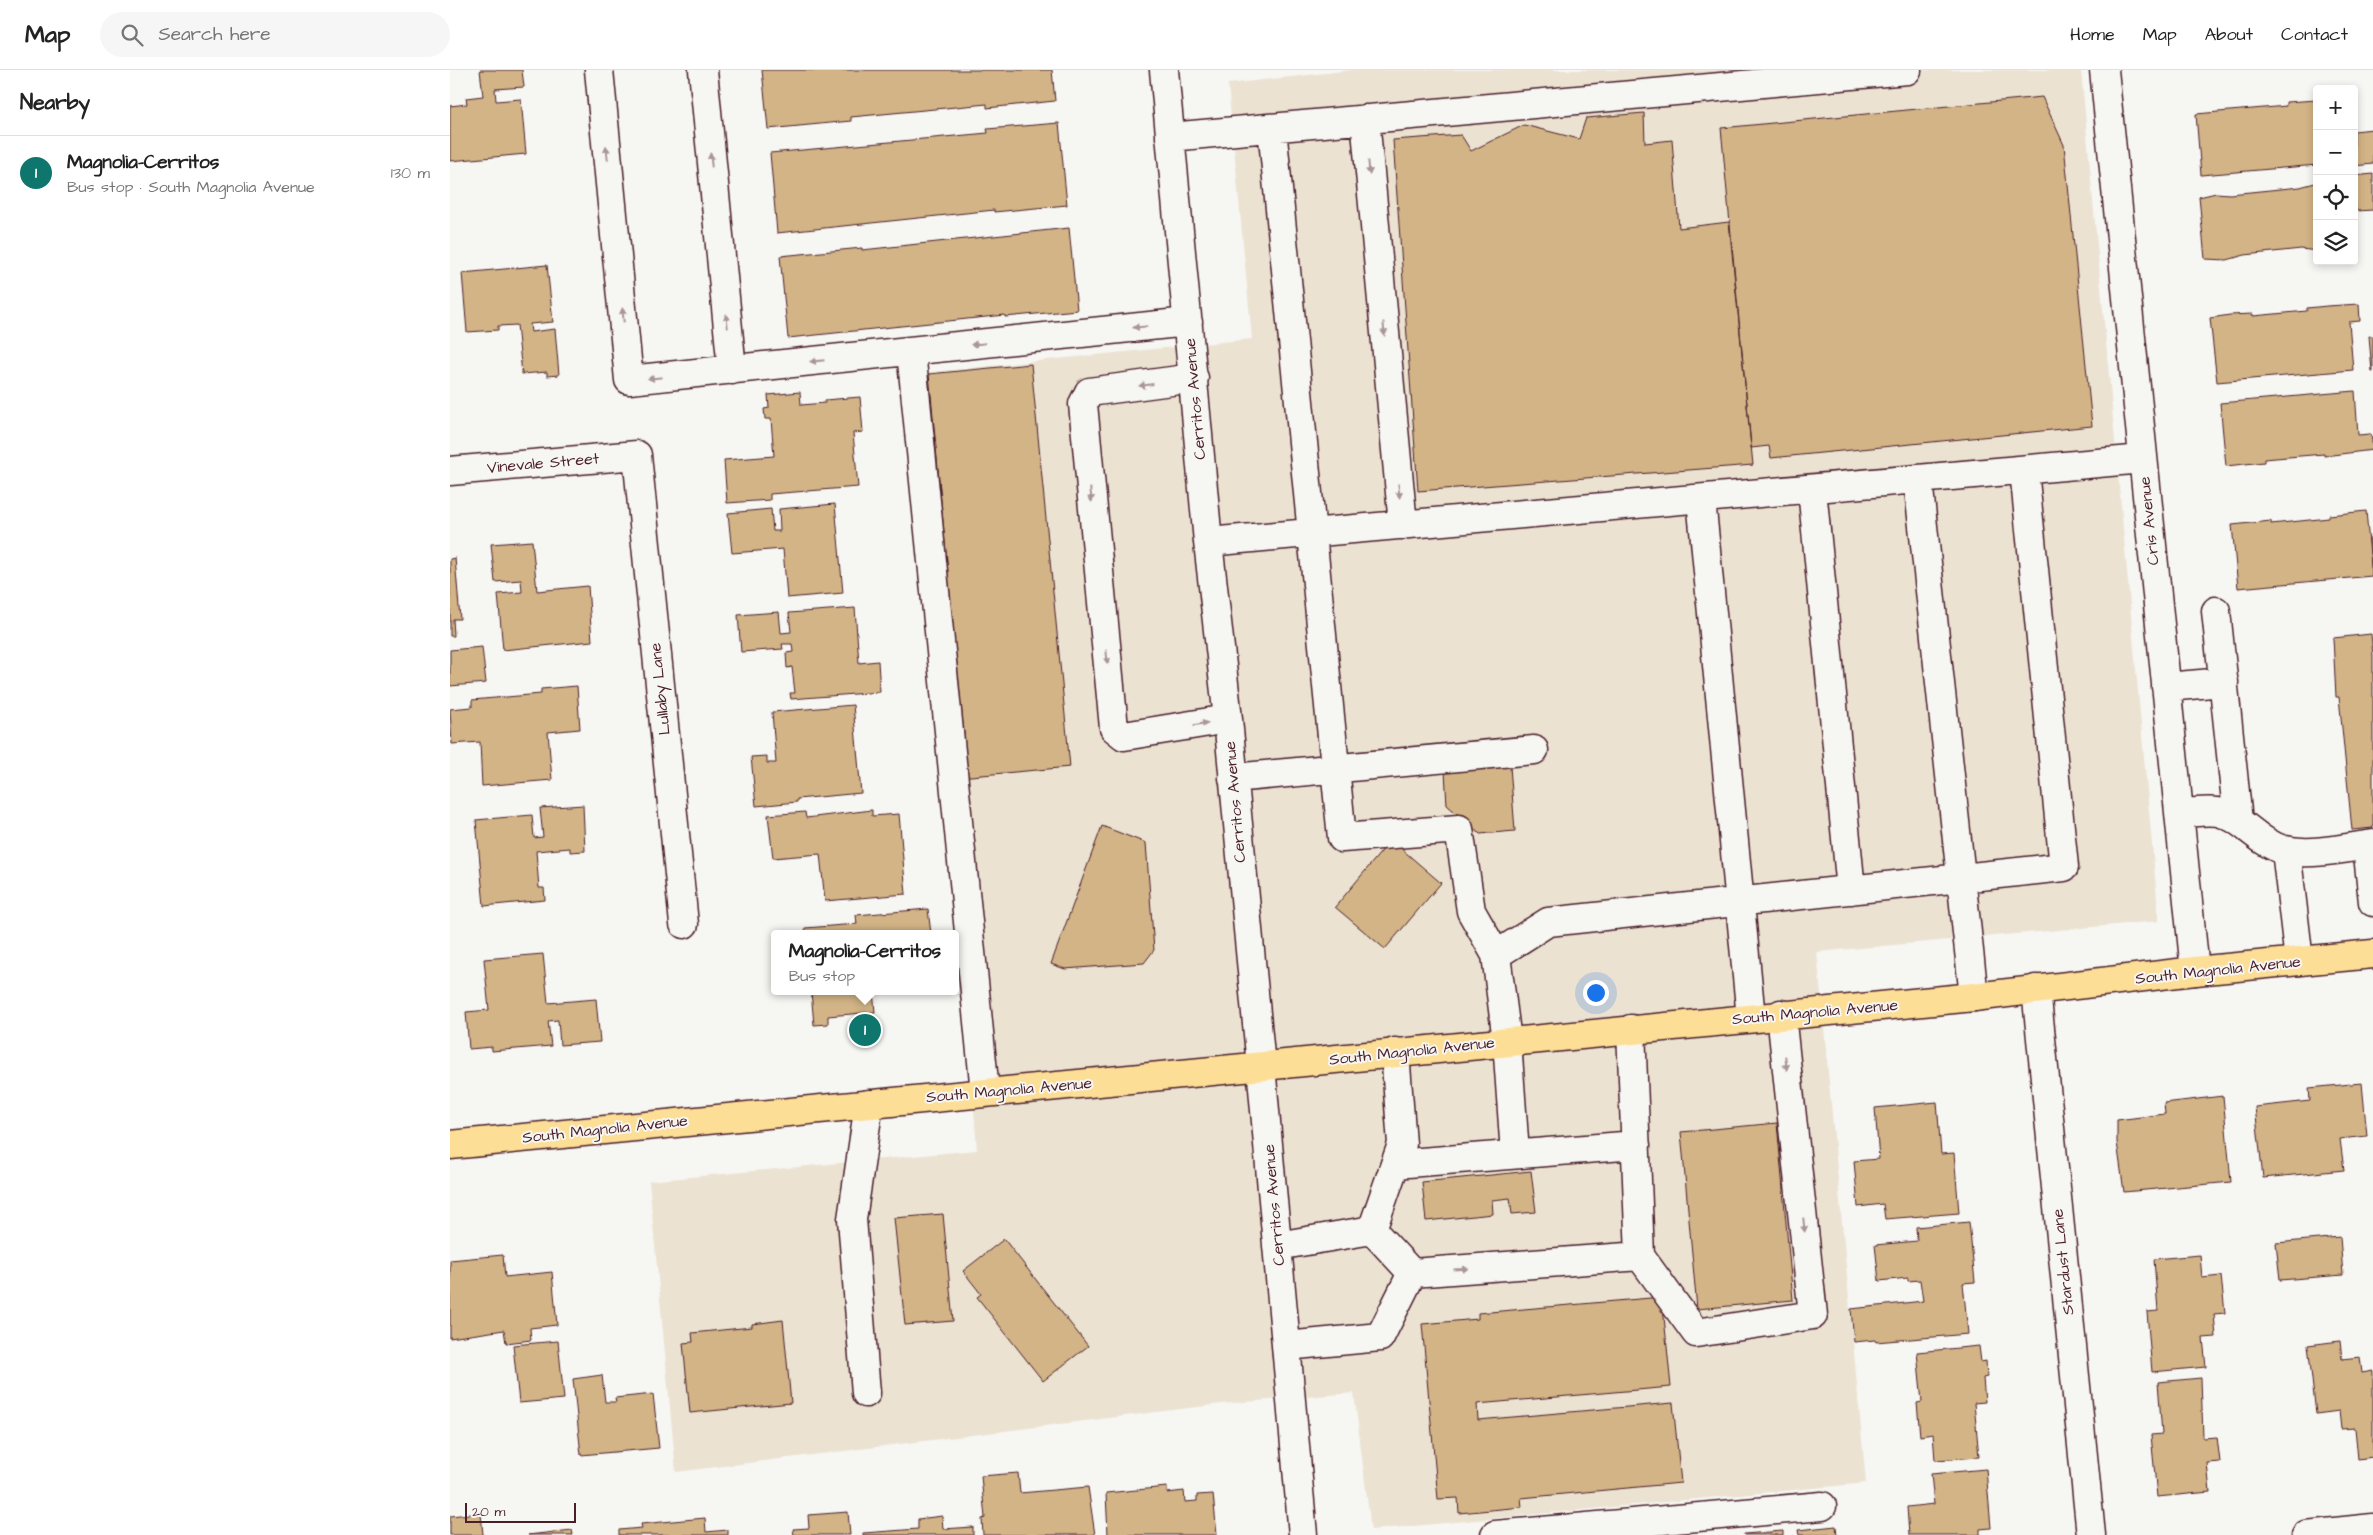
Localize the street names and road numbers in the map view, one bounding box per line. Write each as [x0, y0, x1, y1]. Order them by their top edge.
street label: Cerritos Avenue [1179, 337, 1211, 461]
street label: Vinevale Street [486, 447, 601, 479]
street label: Cris Avenue [2133, 475, 2165, 566]
street label: Lullaby Lane [644, 641, 677, 736]
street label: Cerritos Avenue [1219, 740, 1251, 864]
street label: South Magnolia Avenue [2134, 950, 2302, 991]
street label: South Magnolia Avenue [1731, 994, 1899, 1031]
street label: South Magnolia Avenue [1328, 1031, 1496, 1072]
street label: South Magnolia Avenue [925, 1072, 1093, 1109]
street label: South Magnolia Avenue [521, 1109, 689, 1150]
street label: Cerritos Avenue [1258, 1143, 1290, 1267]
street label: Stardust Lane [2046, 1207, 2080, 1316]

